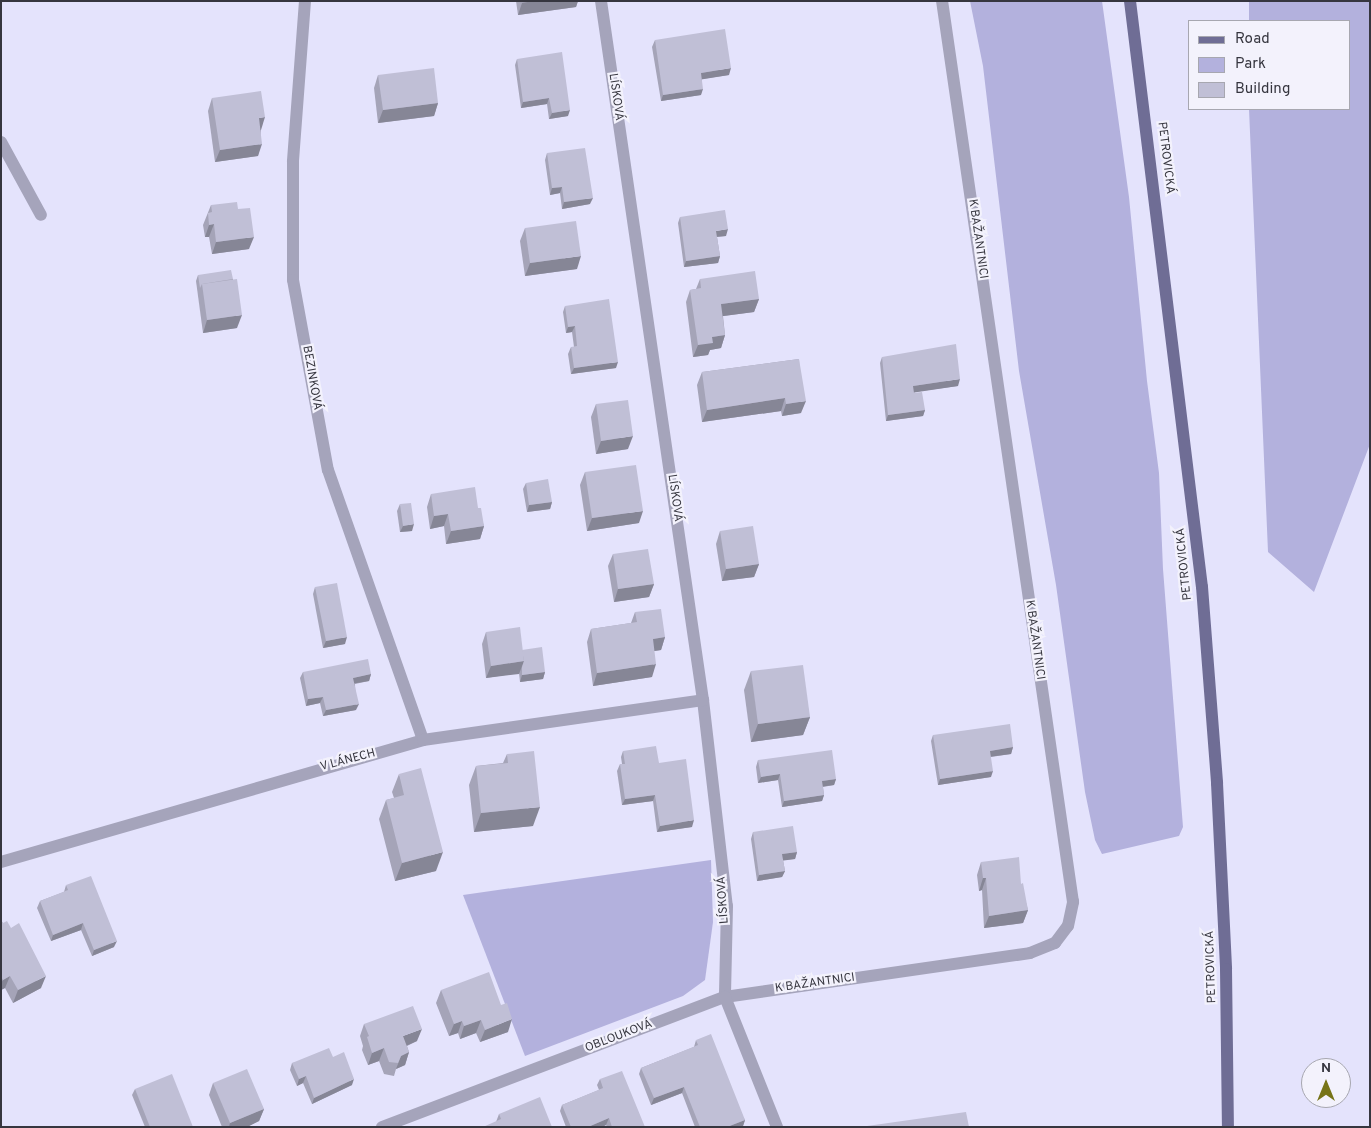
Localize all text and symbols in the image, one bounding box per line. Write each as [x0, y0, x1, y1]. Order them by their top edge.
legend [1188, 20, 1351, 110]
text: Road [1235, 30, 1270, 49]
text: Park [1235, 55, 1266, 74]
street label: LÍSKOVÁ [605, 72, 625, 122]
text: Building [1235, 80, 1290, 99]
street label: PETROVICKÁ [1153, 121, 1177, 195]
street label: K BAŽANTNICI [964, 198, 990, 280]
street label: BEZINKOVÁ [298, 345, 324, 411]
street label: LÍSKOVÁ [664, 473, 684, 523]
street label: PETROVICKÁ [1174, 527, 1196, 601]
street label: K BAŽANTNICI [1021, 599, 1047, 681]
street label: V LÁNECH [319, 747, 377, 775]
street label: LÍSKOVÁ [715, 876, 733, 924]
street label: PETROVICKÁ [1204, 930, 1220, 1004]
street label: K BAŽANTNICI [774, 971, 856, 997]
street label: OBLOUKOVÁ [583, 1018, 655, 1056]
north arrow [1301, 1058, 1351, 1108]
text: N [1321, 1060, 1331, 1077]

